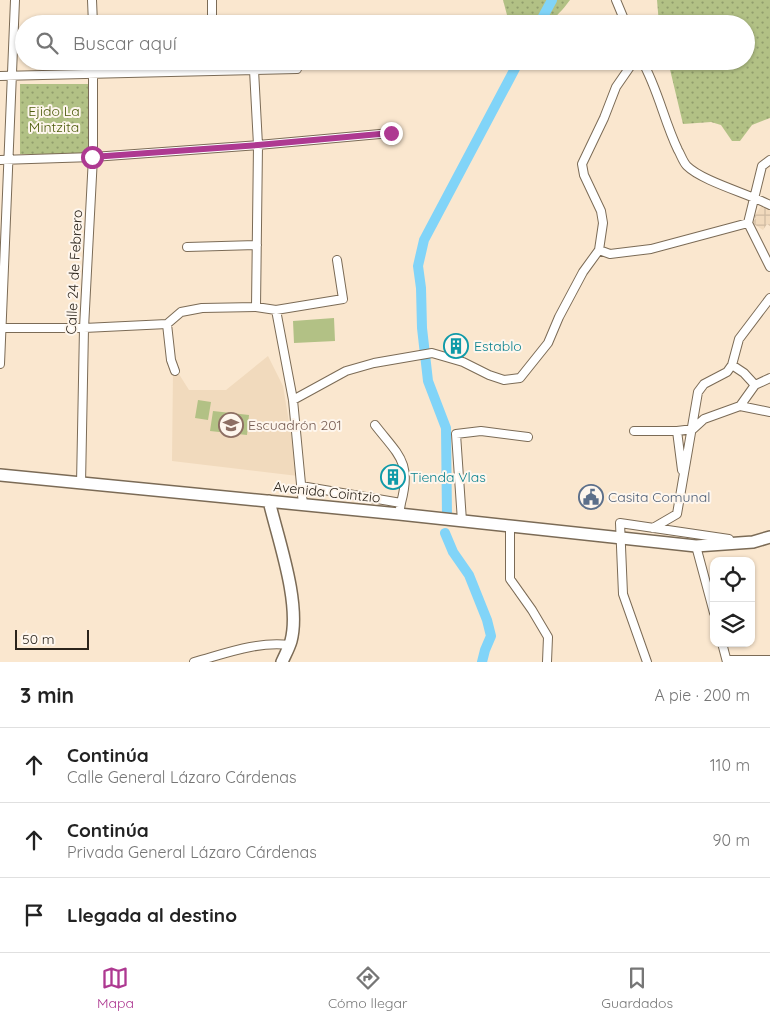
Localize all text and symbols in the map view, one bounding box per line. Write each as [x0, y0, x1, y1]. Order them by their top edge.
search box [15, 15, 755, 70]
icon: search [33, 29, 61, 57]
text: Buscar aquí [73, 31, 177, 55]
park label: Ejido La Mintzita [28, 102, 80, 136]
route end [380, 122, 403, 145]
route start [81, 146, 104, 169]
street label: Calle 24 de Febrero [62, 209, 86, 335]
building icon: Establo [443, 333, 469, 359]
place label: Establo [474, 337, 522, 355]
school or university icon: Escuadrón 201 [218, 412, 244, 438]
place label: Escuadrón 201 [248, 416, 342, 434]
building icon: Tienda Vlas [380, 464, 406, 490]
place label: Tienda Vlas [410, 468, 486, 486]
street label: Avenida Cointzio [273, 477, 381, 507]
public building icon: Casita Comunal [578, 484, 604, 510]
place label: Casita Comunal [608, 488, 710, 506]
map controls [710, 557, 755, 647]
button: locate [710, 557, 755, 602]
button: layers [710, 602, 755, 647]
scale bar [15, 627, 89, 650]
text: 50 m [22, 630, 55, 648]
text: 3 min [20, 682, 74, 708]
text: A pie · 200 m [654, 685, 750, 705]
text: Continúa [67, 743, 149, 767]
icon: ahead [20, 751, 48, 779]
text: 110 m [710, 755, 750, 775]
text: Calle General Lázaro Cárdenas [67, 767, 296, 787]
text: Continúa [67, 818, 149, 842]
icon: ahead [20, 826, 48, 854]
text: 90 m [713, 830, 750, 850]
text: Privada General Lázaro Cárdenas [67, 842, 317, 862]
icon: arrive [20, 901, 48, 929]
text: Llegada al destino [67, 903, 237, 927]
tab: Mapa [97, 964, 134, 1012]
tab: Cómo llegar [328, 964, 407, 1012]
tab: Guardados [601, 964, 673, 1012]

